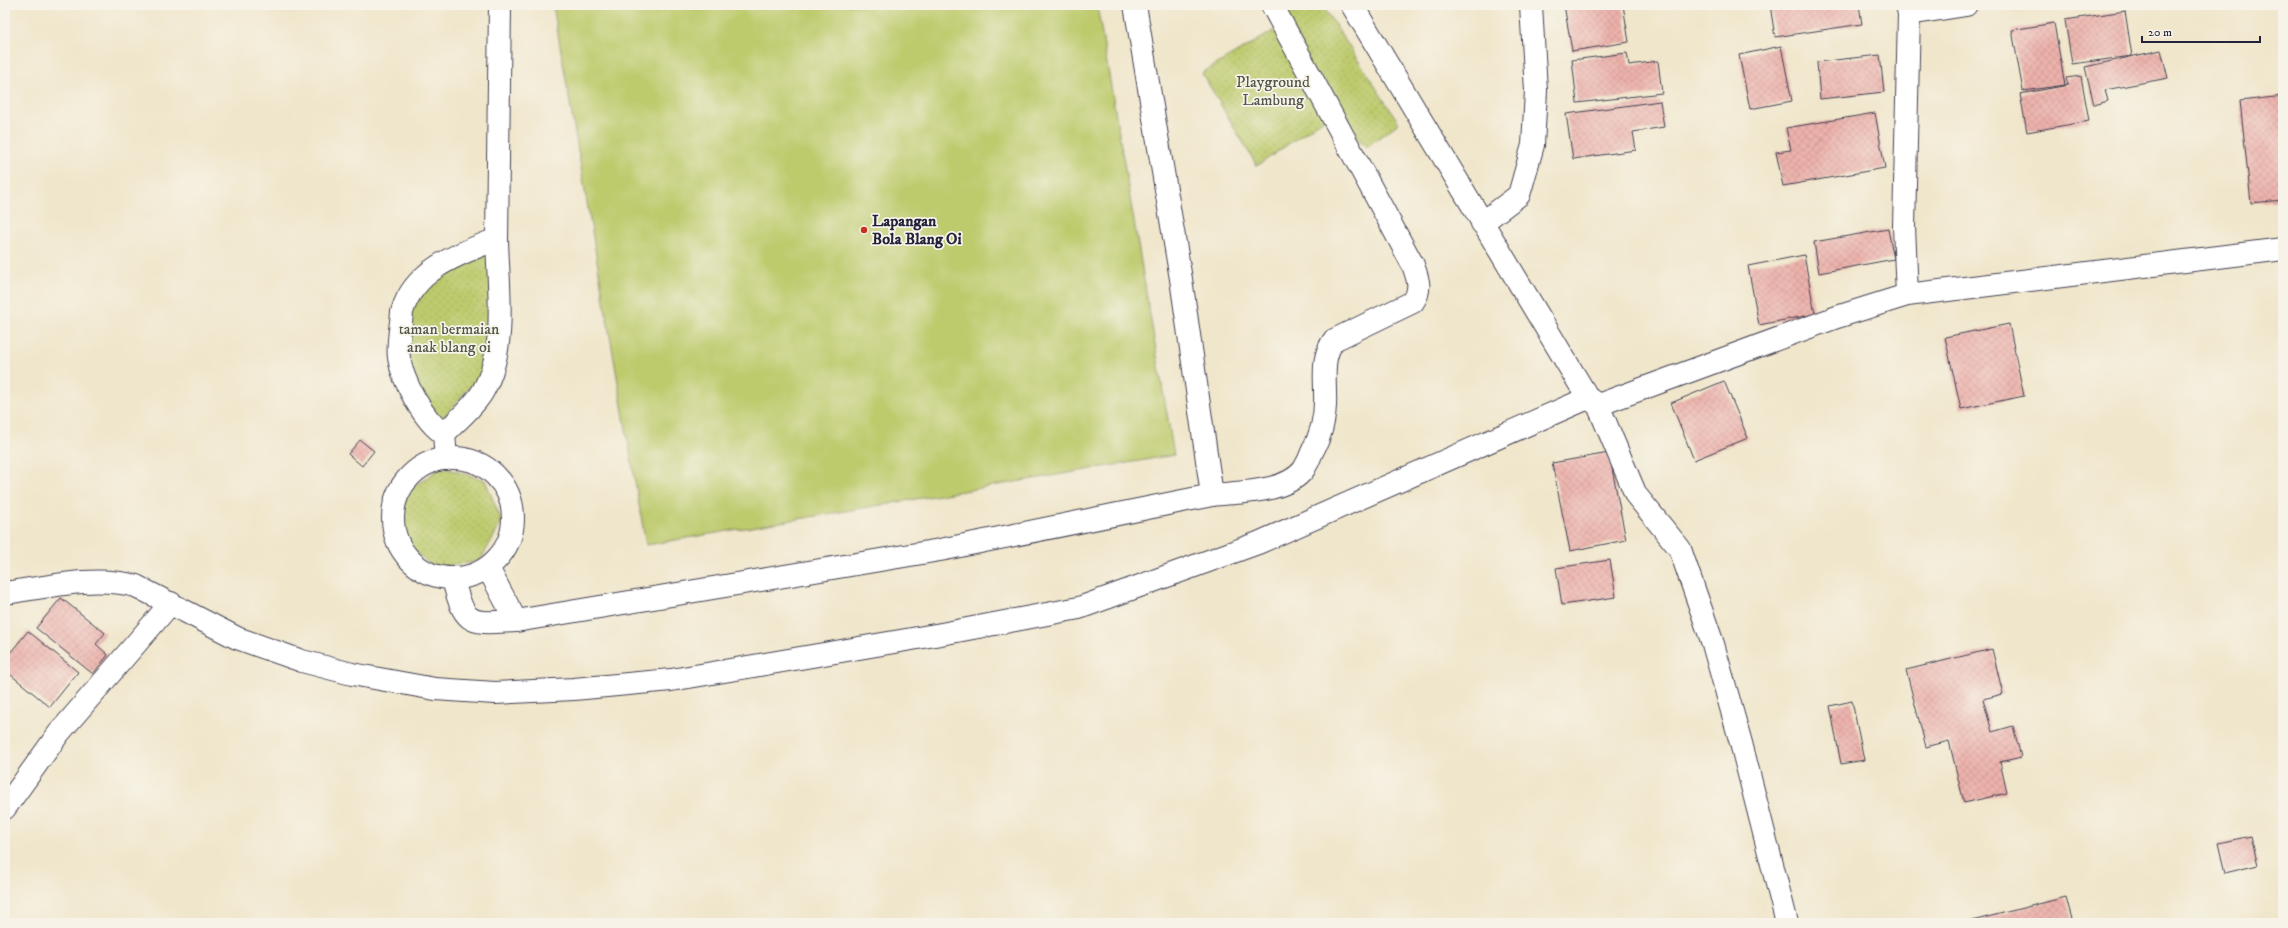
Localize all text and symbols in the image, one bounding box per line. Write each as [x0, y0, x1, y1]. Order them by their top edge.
scale bar [2142, 18, 2260, 44]
text: 20 m [2148, 25, 2172, 40]
park label: Playground Lambung [1236, 72, 1310, 110]
place label: Lapangan Bola Blang Oi [872, 211, 962, 249]
marker: Lapangan Bola Blang Oi [859, 225, 869, 235]
park label: taman bermaian anak blang oi [399, 319, 500, 357]

